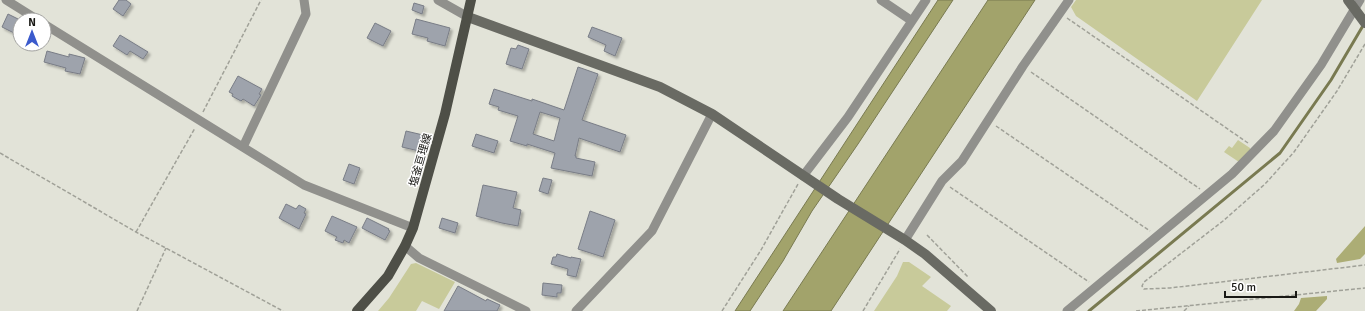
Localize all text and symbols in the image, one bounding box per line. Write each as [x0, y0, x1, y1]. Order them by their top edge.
north arrow [12, 12, 52, 52]
text: N [28, 16, 36, 29]
street label: 塩釜亘理線 [407, 132, 434, 188]
scale bar [1225, 273, 1296, 299]
text: 50 m [1231, 280, 1256, 295]

